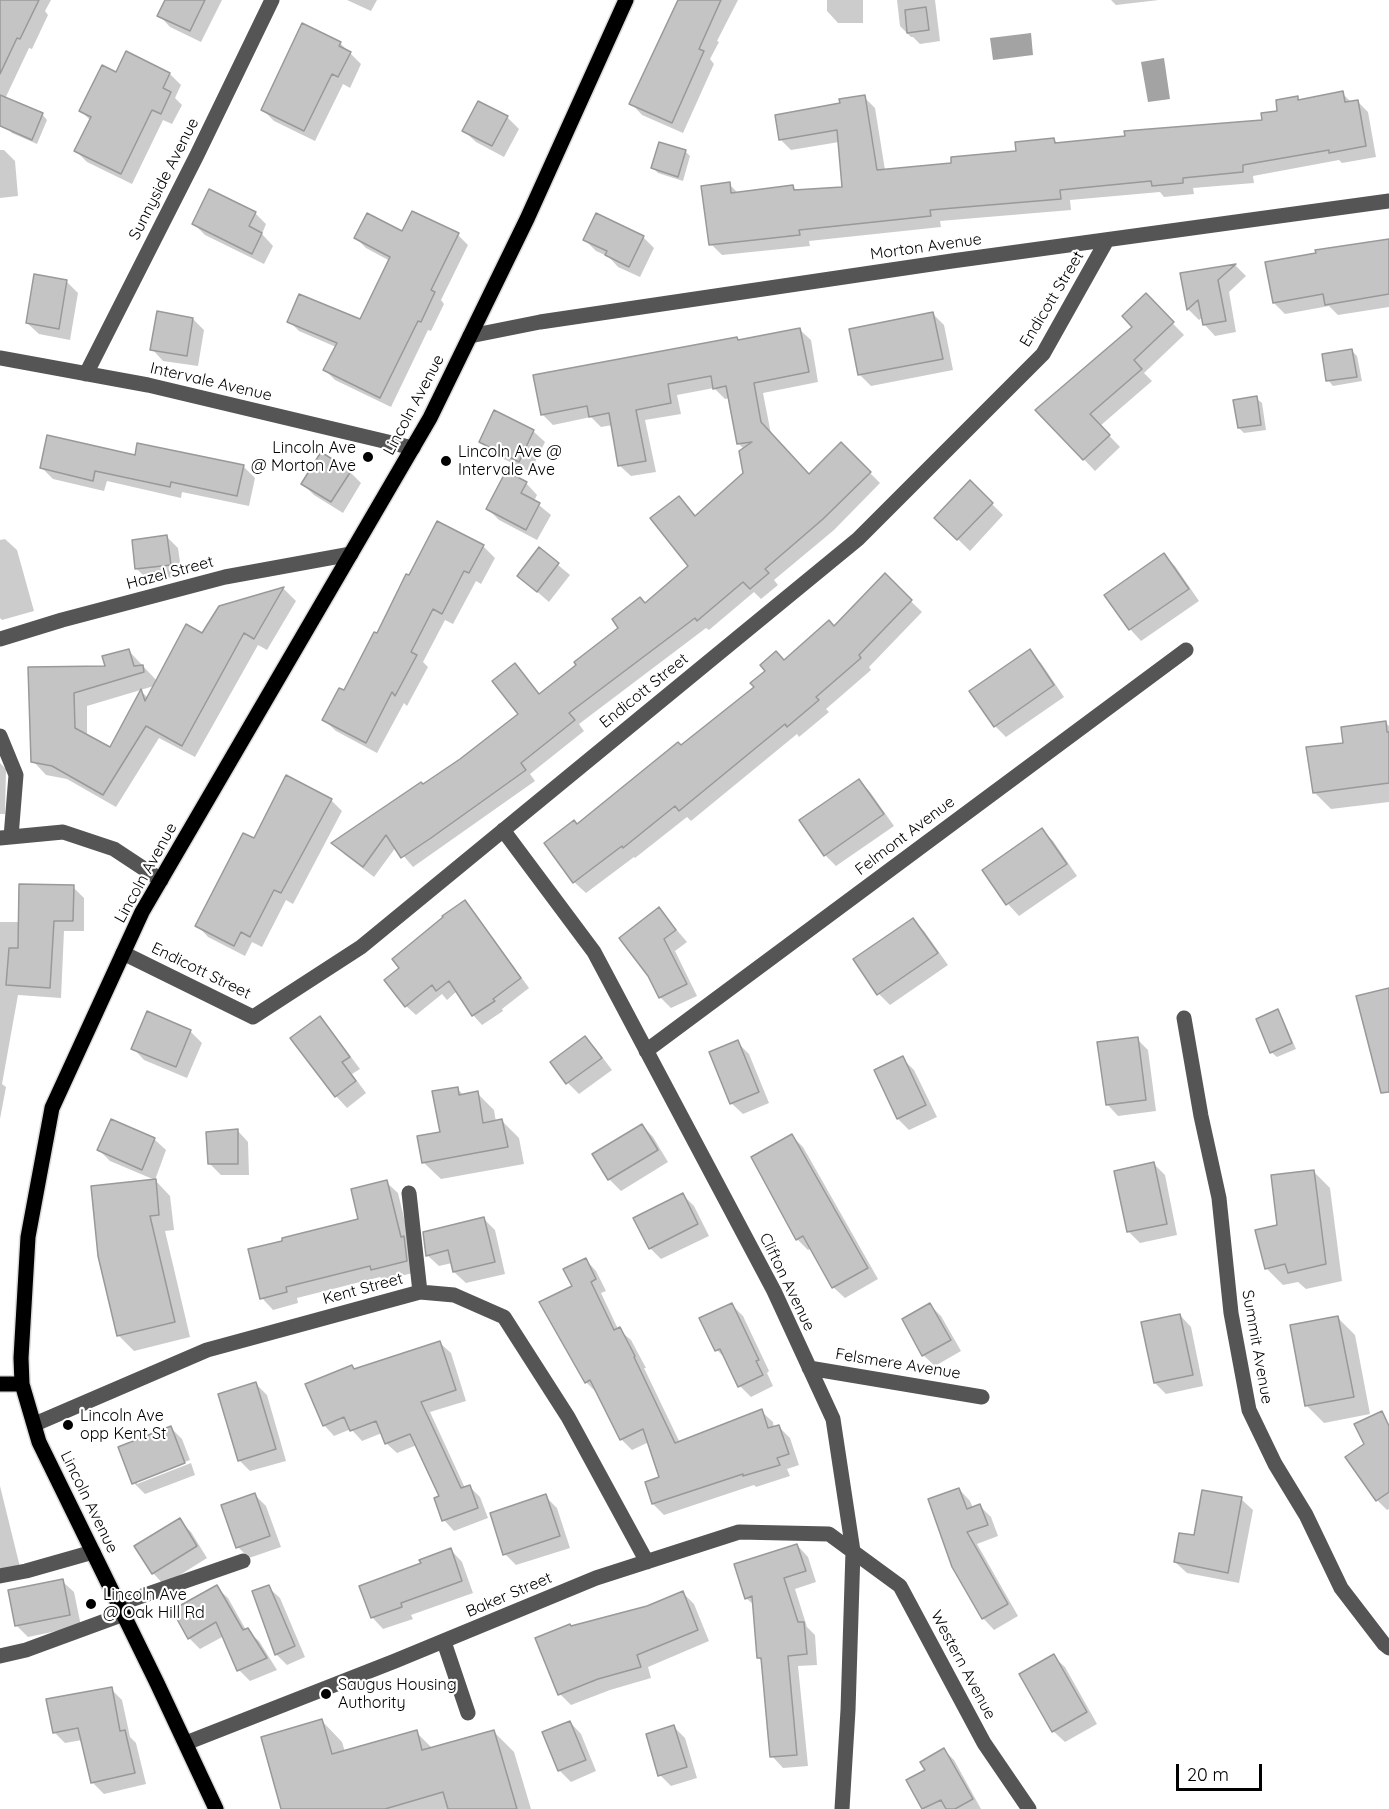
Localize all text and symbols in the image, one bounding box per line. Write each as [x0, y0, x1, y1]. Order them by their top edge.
street label: Sunnyside Avenue [125, 115, 203, 243]
street label: Morton Avenue [869, 230, 983, 264]
street label: Endicott Street [1016, 248, 1088, 350]
street label: Lincoln Avenue [379, 351, 449, 459]
street label: Intervale Avenue [148, 359, 274, 405]
place label: Lincoln Ave @ Morton Ave [251, 438, 356, 476]
place label: Lincoln Ave @ Intervale Ave [458, 442, 562, 480]
marker: Lincoln Ave @ Morton Ave [361, 450, 375, 464]
marker: Lincoln Ave @ Intervale Ave [439, 454, 453, 468]
street label: Hazel Street [124, 552, 216, 594]
street label: Endicott Street [596, 649, 692, 733]
street label: Felmont Avenue [851, 792, 959, 880]
street label: Lincoln Avenue [111, 820, 181, 926]
street label: Endicott Street [148, 939, 254, 1003]
street label: Clifton Avenue [755, 1230, 819, 1334]
street label: Kent Street [321, 1269, 405, 1309]
street label: Summit Avenue [1238, 1289, 1276, 1405]
street label: Felsmere Avenue [834, 1345, 962, 1383]
place label: Lincoln Ave opp Kent St [80, 1406, 166, 1444]
marker: Lincoln Ave opp Kent St [61, 1418, 75, 1432]
street label: Lincoln Avenue [56, 1448, 122, 1556]
street label: Baker Street [463, 1568, 555, 1622]
place label: Lincoln Ave @ Oak Hill Rd [103, 1585, 205, 1623]
marker: Lincoln Ave @ Oak Hill Rd [84, 1597, 98, 1611]
street label: Western Avenue [926, 1607, 1000, 1723]
place label: Saugus Housing Authority [338, 1675, 457, 1713]
marker: Saugus Housing Authority [319, 1687, 333, 1701]
scale bar [1179, 1752, 1264, 1790]
text: 20 m [1187, 1763, 1229, 1786]

